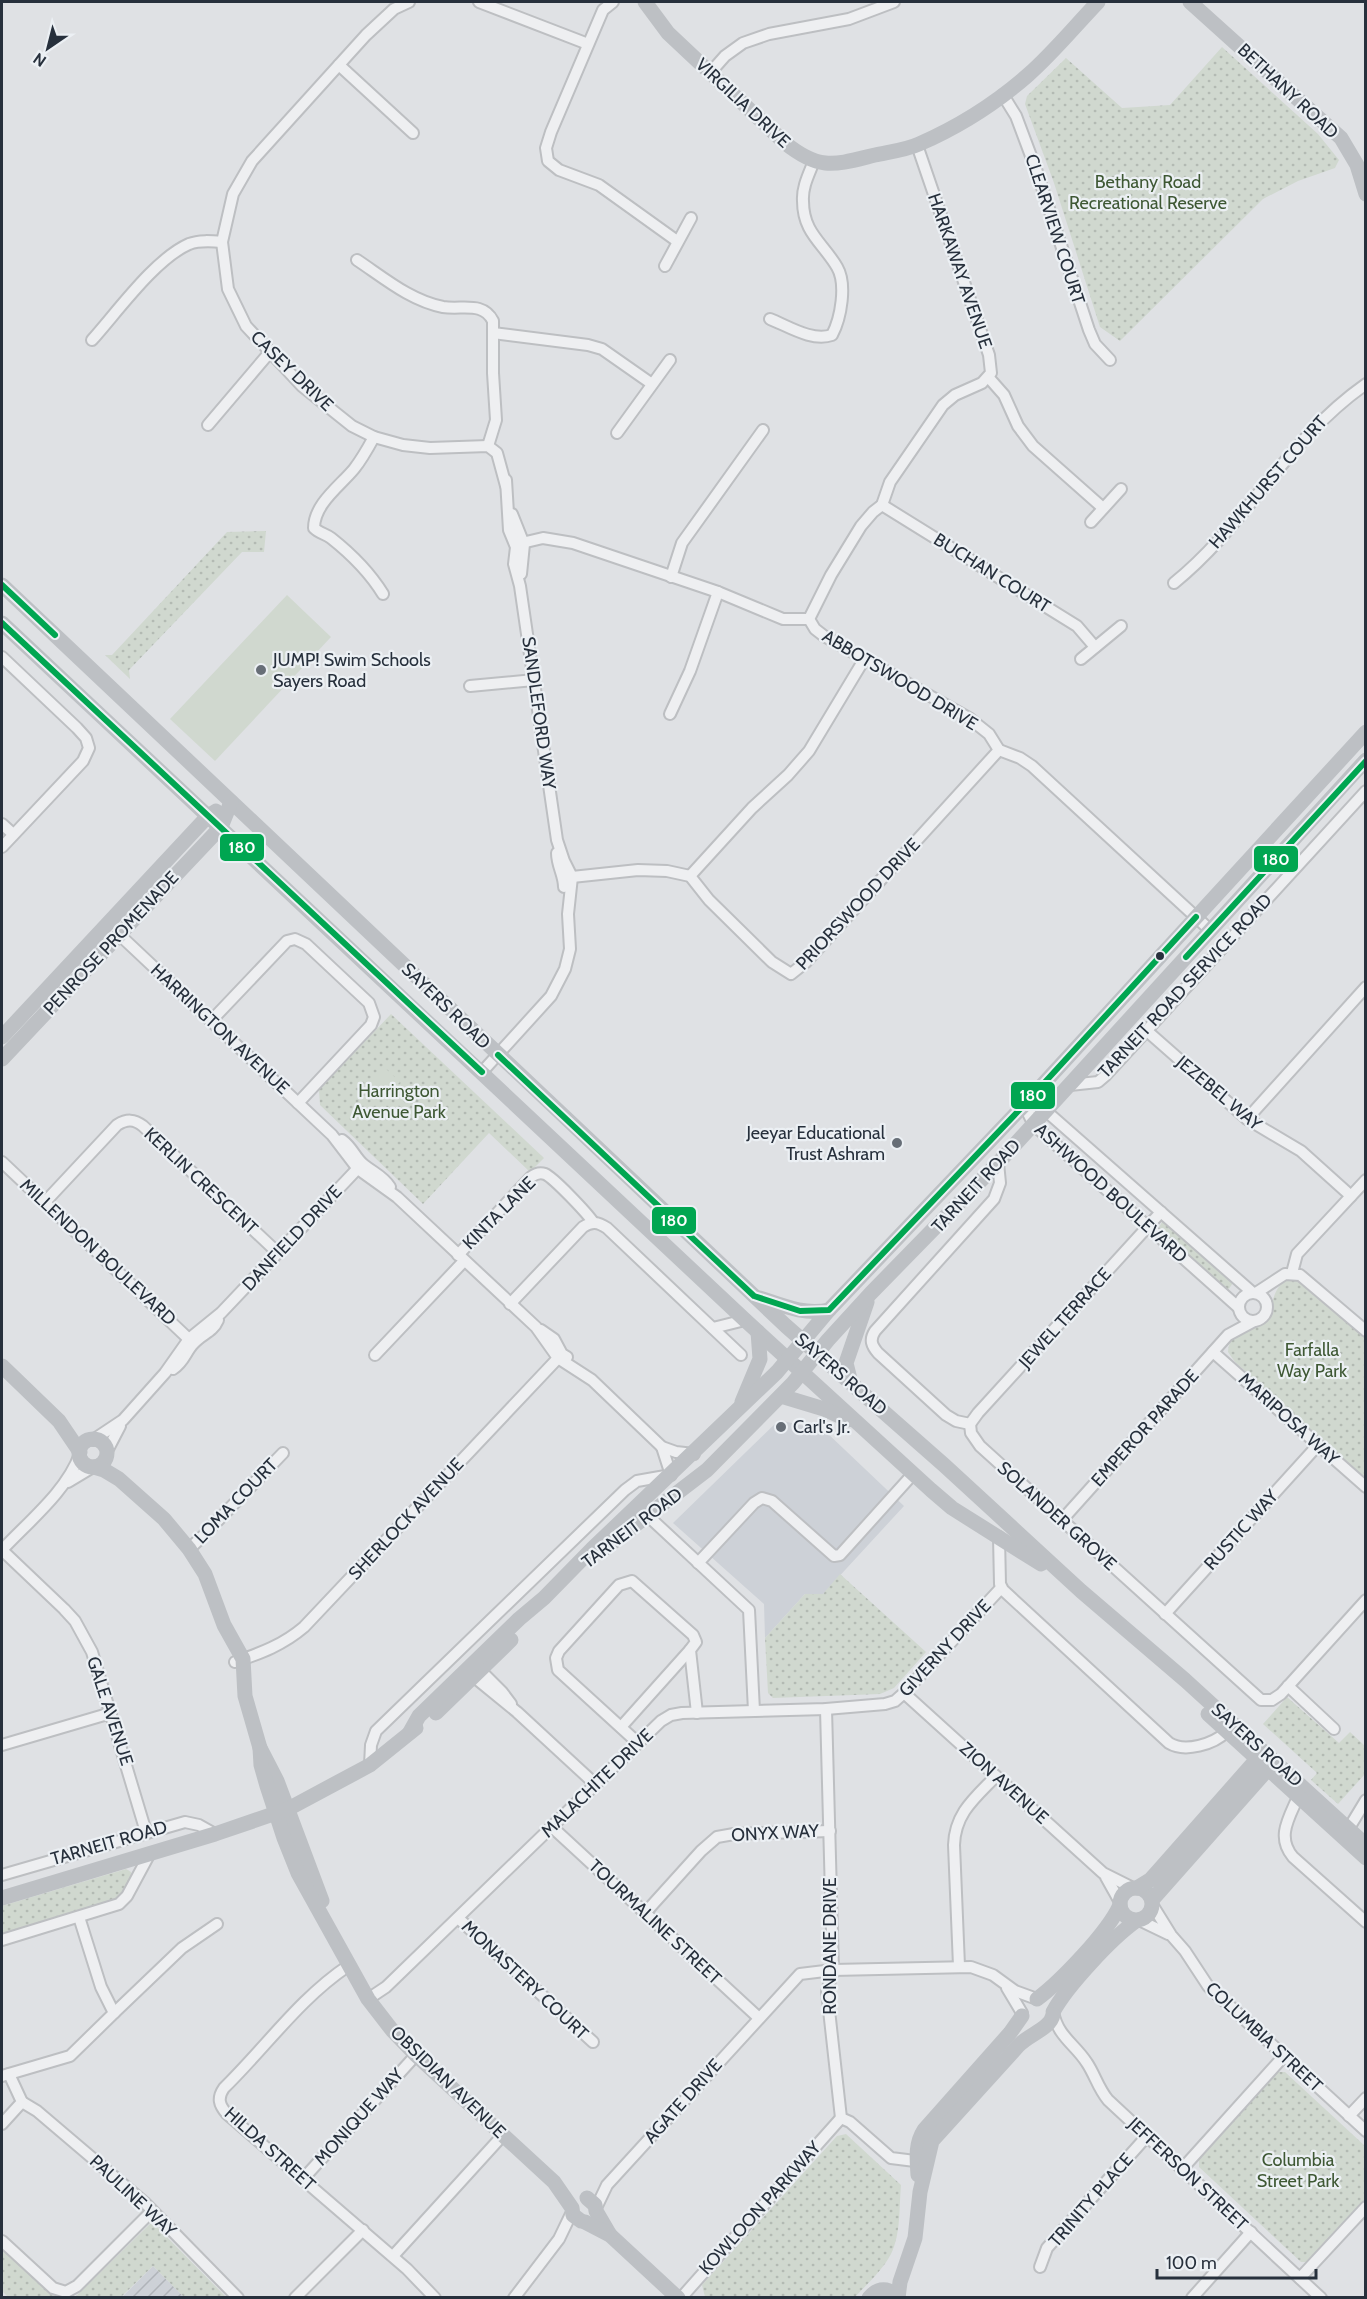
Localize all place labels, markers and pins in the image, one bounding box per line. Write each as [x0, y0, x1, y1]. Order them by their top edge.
place label: JUMP! Swim Schools Sayers Road [272, 649, 431, 692]
marker: JUMP! Swim Schools Sayers Road [254, 663, 268, 677]
unlabelled marker [1154, 950, 1166, 962]
place label: Jeeyar Educational Trust Ashram [745, 1122, 886, 1165]
marker: Jeeyar Educational Trust Ashram [890, 1136, 904, 1150]
place label: Carl's Jr. [793, 1416, 850, 1438]
marker: Carl's Jr. [774, 1420, 788, 1434]

